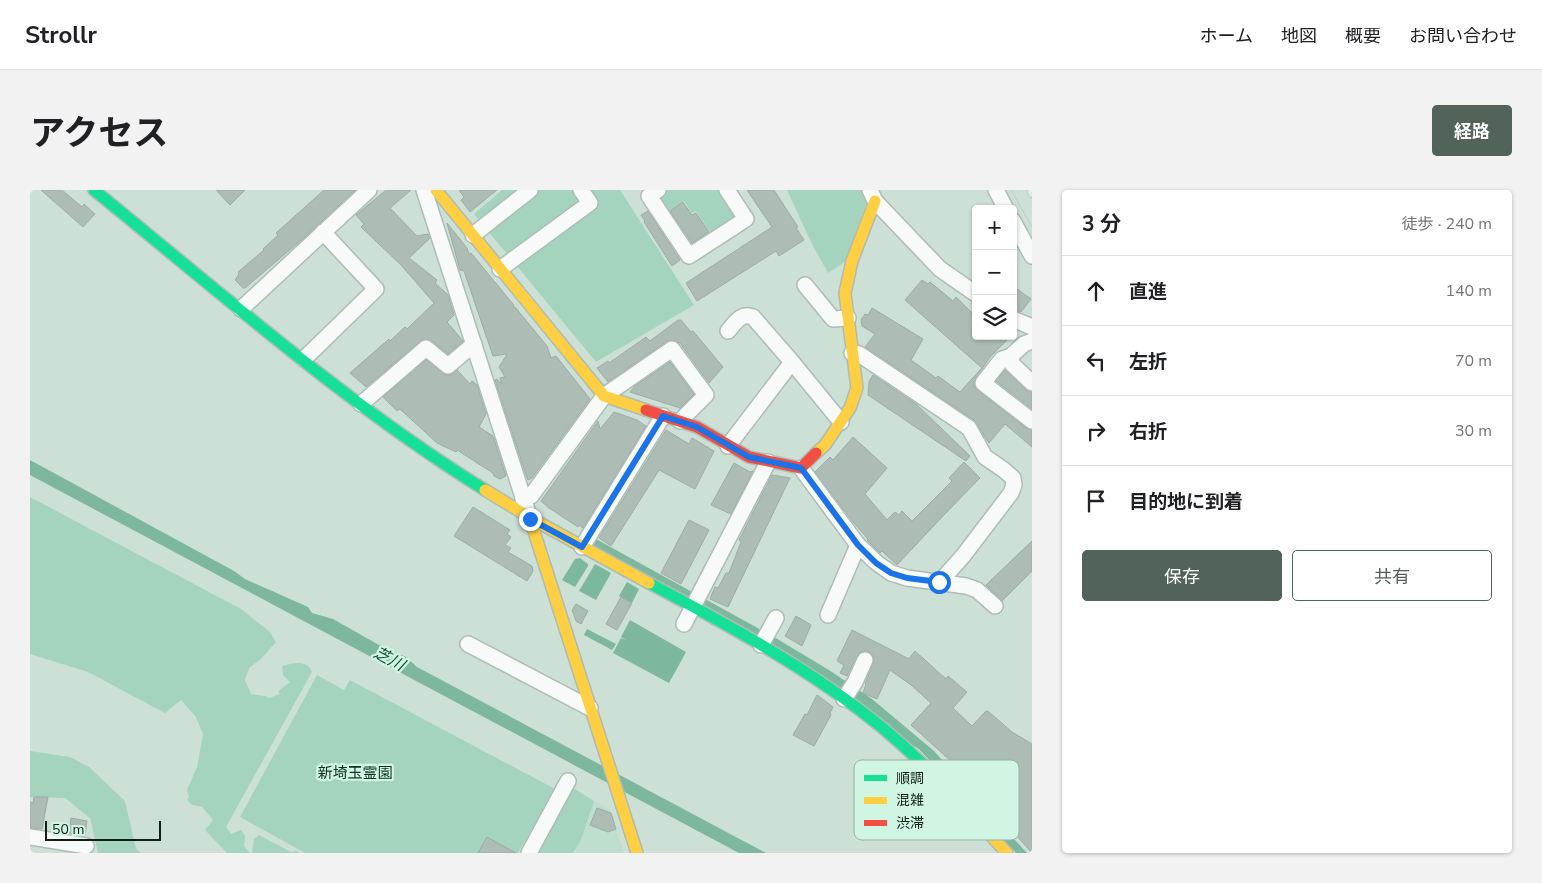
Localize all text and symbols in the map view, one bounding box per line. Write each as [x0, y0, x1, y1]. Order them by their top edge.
text: Strollr [25, 19, 97, 51]
text: ホーム [1200, 24, 1253, 48]
text: 地図 [1281, 24, 1317, 48]
text: 概要 [1345, 24, 1381, 48]
text: お問い合わせ [1409, 24, 1517, 48]
button: 経路 [1432, 105, 1512, 156]
text: アクセス [30, 110, 168, 157]
map controls [972, 205, 1017, 340]
button: + [972, 205, 1017, 250]
text: 3 分 [1082, 210, 1121, 238]
text: 徒歩 · 240 m [1402, 213, 1492, 235]
button: − [972, 250, 1017, 295]
icon: ahead [1082, 277, 1110, 305]
text: 直進 [1129, 279, 1167, 305]
text: 140 m [1445, 280, 1492, 302]
button: layers [972, 295, 1017, 340]
icon: left [1082, 347, 1110, 375]
text: 左折 [1129, 349, 1167, 375]
text: 70 m [1455, 350, 1492, 372]
icon: right [1082, 417, 1110, 445]
text: 右折 [1129, 419, 1167, 445]
text: 30 m [1455, 420, 1492, 442]
icon: arrive [1082, 487, 1110, 515]
text: 目的地に到着 [1129, 489, 1243, 515]
route end [519, 508, 542, 531]
button: 保存 [1082, 550, 1282, 601]
button: 共有 [1292, 550, 1492, 601]
route start [928, 571, 951, 594]
water label: 芝川 [370, 642, 410, 677]
legend [854, 760, 1019, 840]
park label: 新埼玉霊園 [317, 763, 393, 783]
text: 順調 [896, 769, 924, 788]
text: 混雑 [896, 791, 924, 810]
text: 渋滞 [896, 814, 924, 833]
scale bar [45, 818, 161, 841]
text: 50 m [52, 820, 84, 839]

